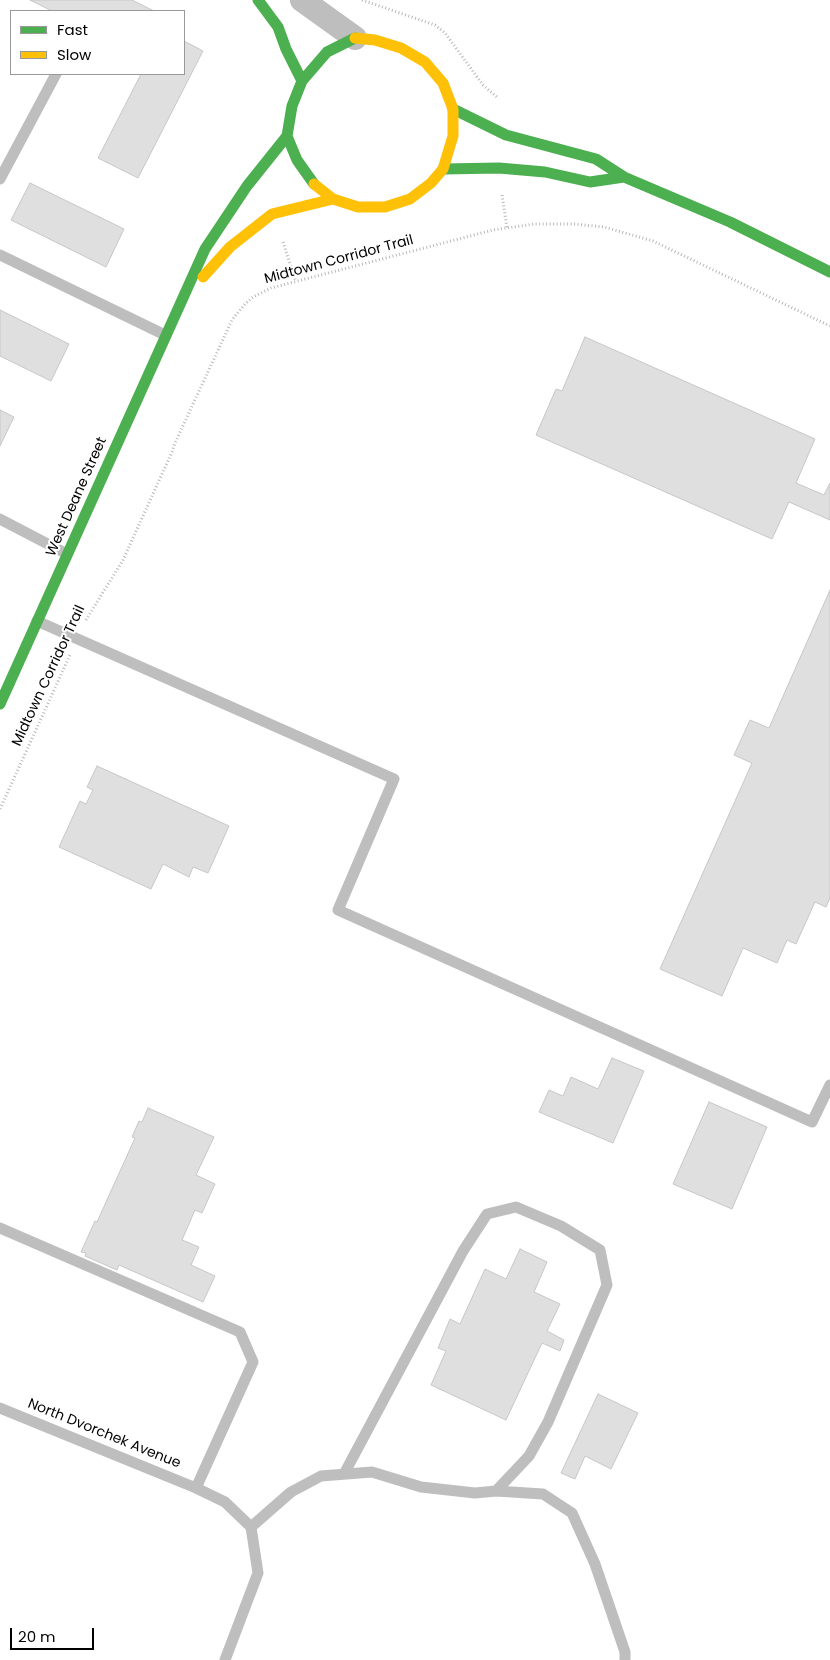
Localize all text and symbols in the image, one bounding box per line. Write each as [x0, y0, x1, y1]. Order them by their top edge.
legend [10, 10, 185, 75]
text: Fast [57, 19, 88, 40]
text: Slow [57, 44, 91, 65]
street label: Midtown Corridor Trail [263, 232, 415, 288]
street label: West Deane Street [43, 435, 111, 559]
street label: Midtown Corridor Trail [9, 603, 89, 749]
street label: North Dvorchek Avenue [25, 1396, 183, 1472]
scale bar [12, 1618, 96, 1650]
text: 20 m [18, 1626, 56, 1647]

